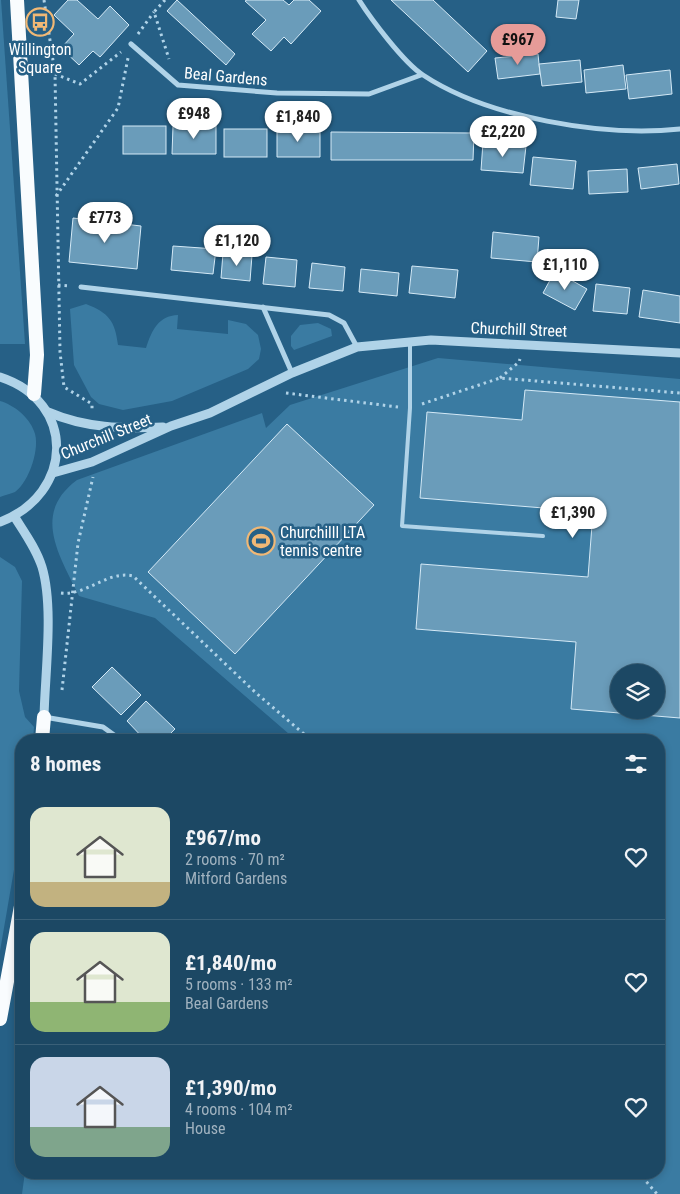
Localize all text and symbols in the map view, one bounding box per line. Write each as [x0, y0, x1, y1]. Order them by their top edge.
bus stop icon: Willington Square [25, 7, 55, 37]
pin: £967 [488, 23, 548, 66]
text: £967 [502, 30, 534, 49]
place label: Willington Square [9, 40, 71, 77]
street label: Beal Gardens [183, 63, 268, 90]
pin: £948 [164, 98, 224, 140]
pin: £1,840 [257, 100, 339, 143]
text: £948 [178, 104, 210, 123]
text: £1,840 [276, 107, 320, 126]
pin: £2,220 [462, 116, 544, 158]
text: £2,220 [481, 122, 525, 141]
pin: £773 [75, 202, 135, 244]
text: £773 [89, 208, 121, 227]
pin: £1,120 [196, 224, 278, 267]
text: £1,120 [215, 231, 259, 250]
pin: £1,110 [524, 248, 606, 291]
text: £1,110 [543, 255, 587, 274]
street label: Churchill Street [470, 318, 568, 341]
street label: Churchill Street [58, 409, 155, 463]
pin: £1,390 [532, 496, 614, 539]
text: £1,390 [551, 503, 595, 522]
place label: Churchilll LTA tennis centre [280, 523, 365, 560]
sports icon: Churchilll LTA tennis centre [246, 526, 276, 556]
map controls [610, 664, 665, 719]
button: layers [610, 664, 665, 719]
icon: filters [622, 750, 650, 778]
text: 8 homes [30, 752, 101, 776]
text: £967/mo [185, 826, 261, 850]
icon: home [70, 827, 130, 887]
icon: heart [622, 843, 650, 871]
text: 2 rooms · 70 m² [185, 850, 285, 869]
text: Mitford Gardens [185, 869, 287, 888]
text: £1,840/mo [185, 951, 277, 975]
icon: home [70, 952, 130, 1012]
icon: heart [622, 968, 650, 996]
text: 5 rooms · 133 m² [185, 975, 293, 994]
text: Beal Gardens [185, 994, 269, 1013]
text: £1,390/mo [185, 1076, 277, 1100]
icon: home [70, 1077, 130, 1137]
icon: heart [622, 1093, 650, 1121]
text: 4 rooms · 104 m² [185, 1100, 293, 1119]
text: House [185, 1119, 225, 1138]

